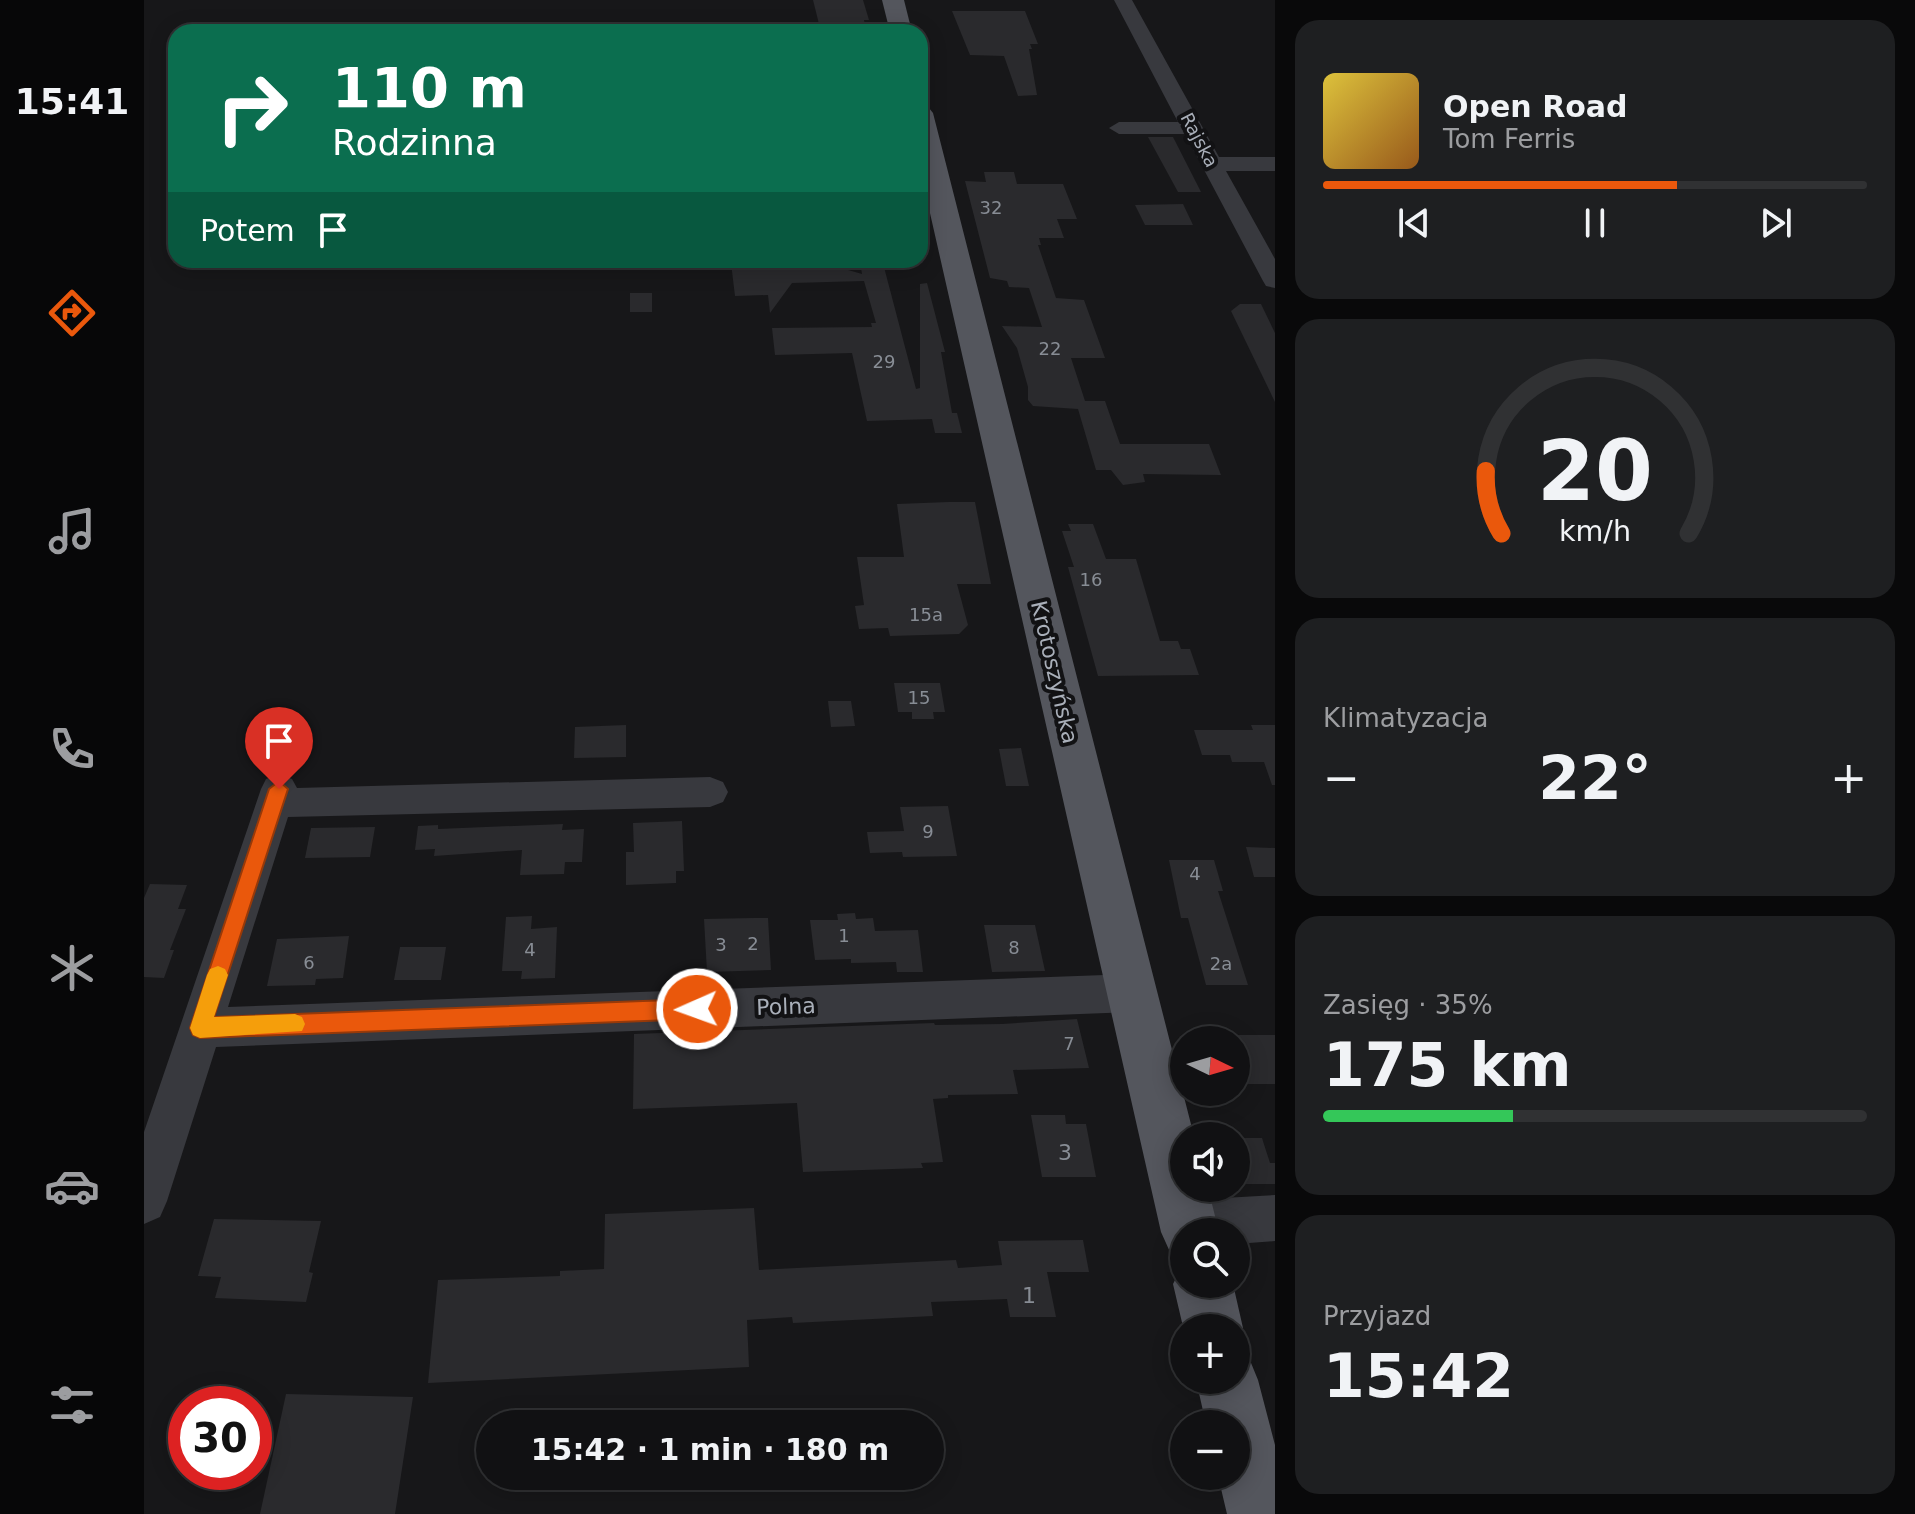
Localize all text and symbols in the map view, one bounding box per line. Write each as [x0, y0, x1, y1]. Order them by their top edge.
text: 110 m [332, 55, 527, 120]
icon: right [200, 56, 304, 160]
text: 15:41 [15, 81, 129, 122]
text: Open Road [1443, 89, 1628, 124]
street label: Rajska [1176, 109, 1222, 171]
text: Rodzinna [332, 122, 497, 163]
text: Tom Ferris [1443, 124, 1575, 154]
house number: 32 [980, 197, 1002, 218]
icon: previous [1392, 201, 1436, 245]
icon: pause [1573, 201, 1617, 245]
icon: next [1754, 201, 1798, 245]
icon: arrive [311, 208, 355, 252]
text: Potem [200, 213, 295, 248]
icon: directions [44, 285, 100, 341]
house number: 22 [1039, 338, 1061, 359]
house number: 29 [873, 351, 895, 372]
text: 20 [1537, 423, 1653, 520]
icon: music [44, 503, 100, 559]
text: km/h [1559, 514, 1631, 548]
house number: 16 [1080, 569, 1102, 590]
street label: Krotoszyńska [1026, 598, 1083, 746]
house number: 15a [909, 604, 943, 625]
house number: 15 [908, 687, 930, 708]
text: Klimatyzacja [1323, 703, 1488, 733]
pin [245, 707, 313, 789]
icon: arrive [257, 719, 301, 763]
icon: phone [44, 721, 100, 777]
text: 22° [1538, 743, 1652, 813]
text: − [1323, 752, 1360, 803]
text: + [1830, 752, 1867, 803]
house number: 9 [922, 821, 934, 842]
house number: 4 [1189, 863, 1201, 884]
house number: 1 [838, 925, 850, 946]
house number: 2 [747, 933, 759, 954]
house number: 3 [715, 934, 727, 955]
house number: 8 [1008, 937, 1020, 958]
house number: 4 [524, 939, 536, 960]
icon: climate [44, 940, 100, 996]
house number: 6 [303, 952, 315, 973]
house number: 2a [1210, 953, 1232, 974]
position arrow [655, 967, 739, 1051]
text: Zasięg · 35% [1323, 990, 1493, 1020]
street label: Polna [756, 993, 816, 1020]
north arrow [1170, 1026, 1250, 1106]
map controls [1170, 1026, 1250, 1490]
text: 175 km [1323, 1030, 1572, 1100]
house number: 7 [1063, 1033, 1075, 1054]
button: sound [1170, 1122, 1250, 1202]
house number: 3 [1058, 1140, 1072, 1165]
icon: car [44, 1158, 100, 1214]
button: search [1170, 1218, 1250, 1298]
house number: 1 [1022, 1283, 1036, 1308]
text: Przyjazd [1323, 1301, 1431, 1331]
button: + [1170, 1314, 1250, 1394]
text: 15:42 [1323, 1341, 1514, 1411]
icon: filters [44, 1377, 100, 1433]
speed limit sign: 30 [168, 1386, 272, 1490]
button: − [1170, 1410, 1250, 1490]
text: 15:42 · 1 min · 180 m [531, 1432, 889, 1467]

